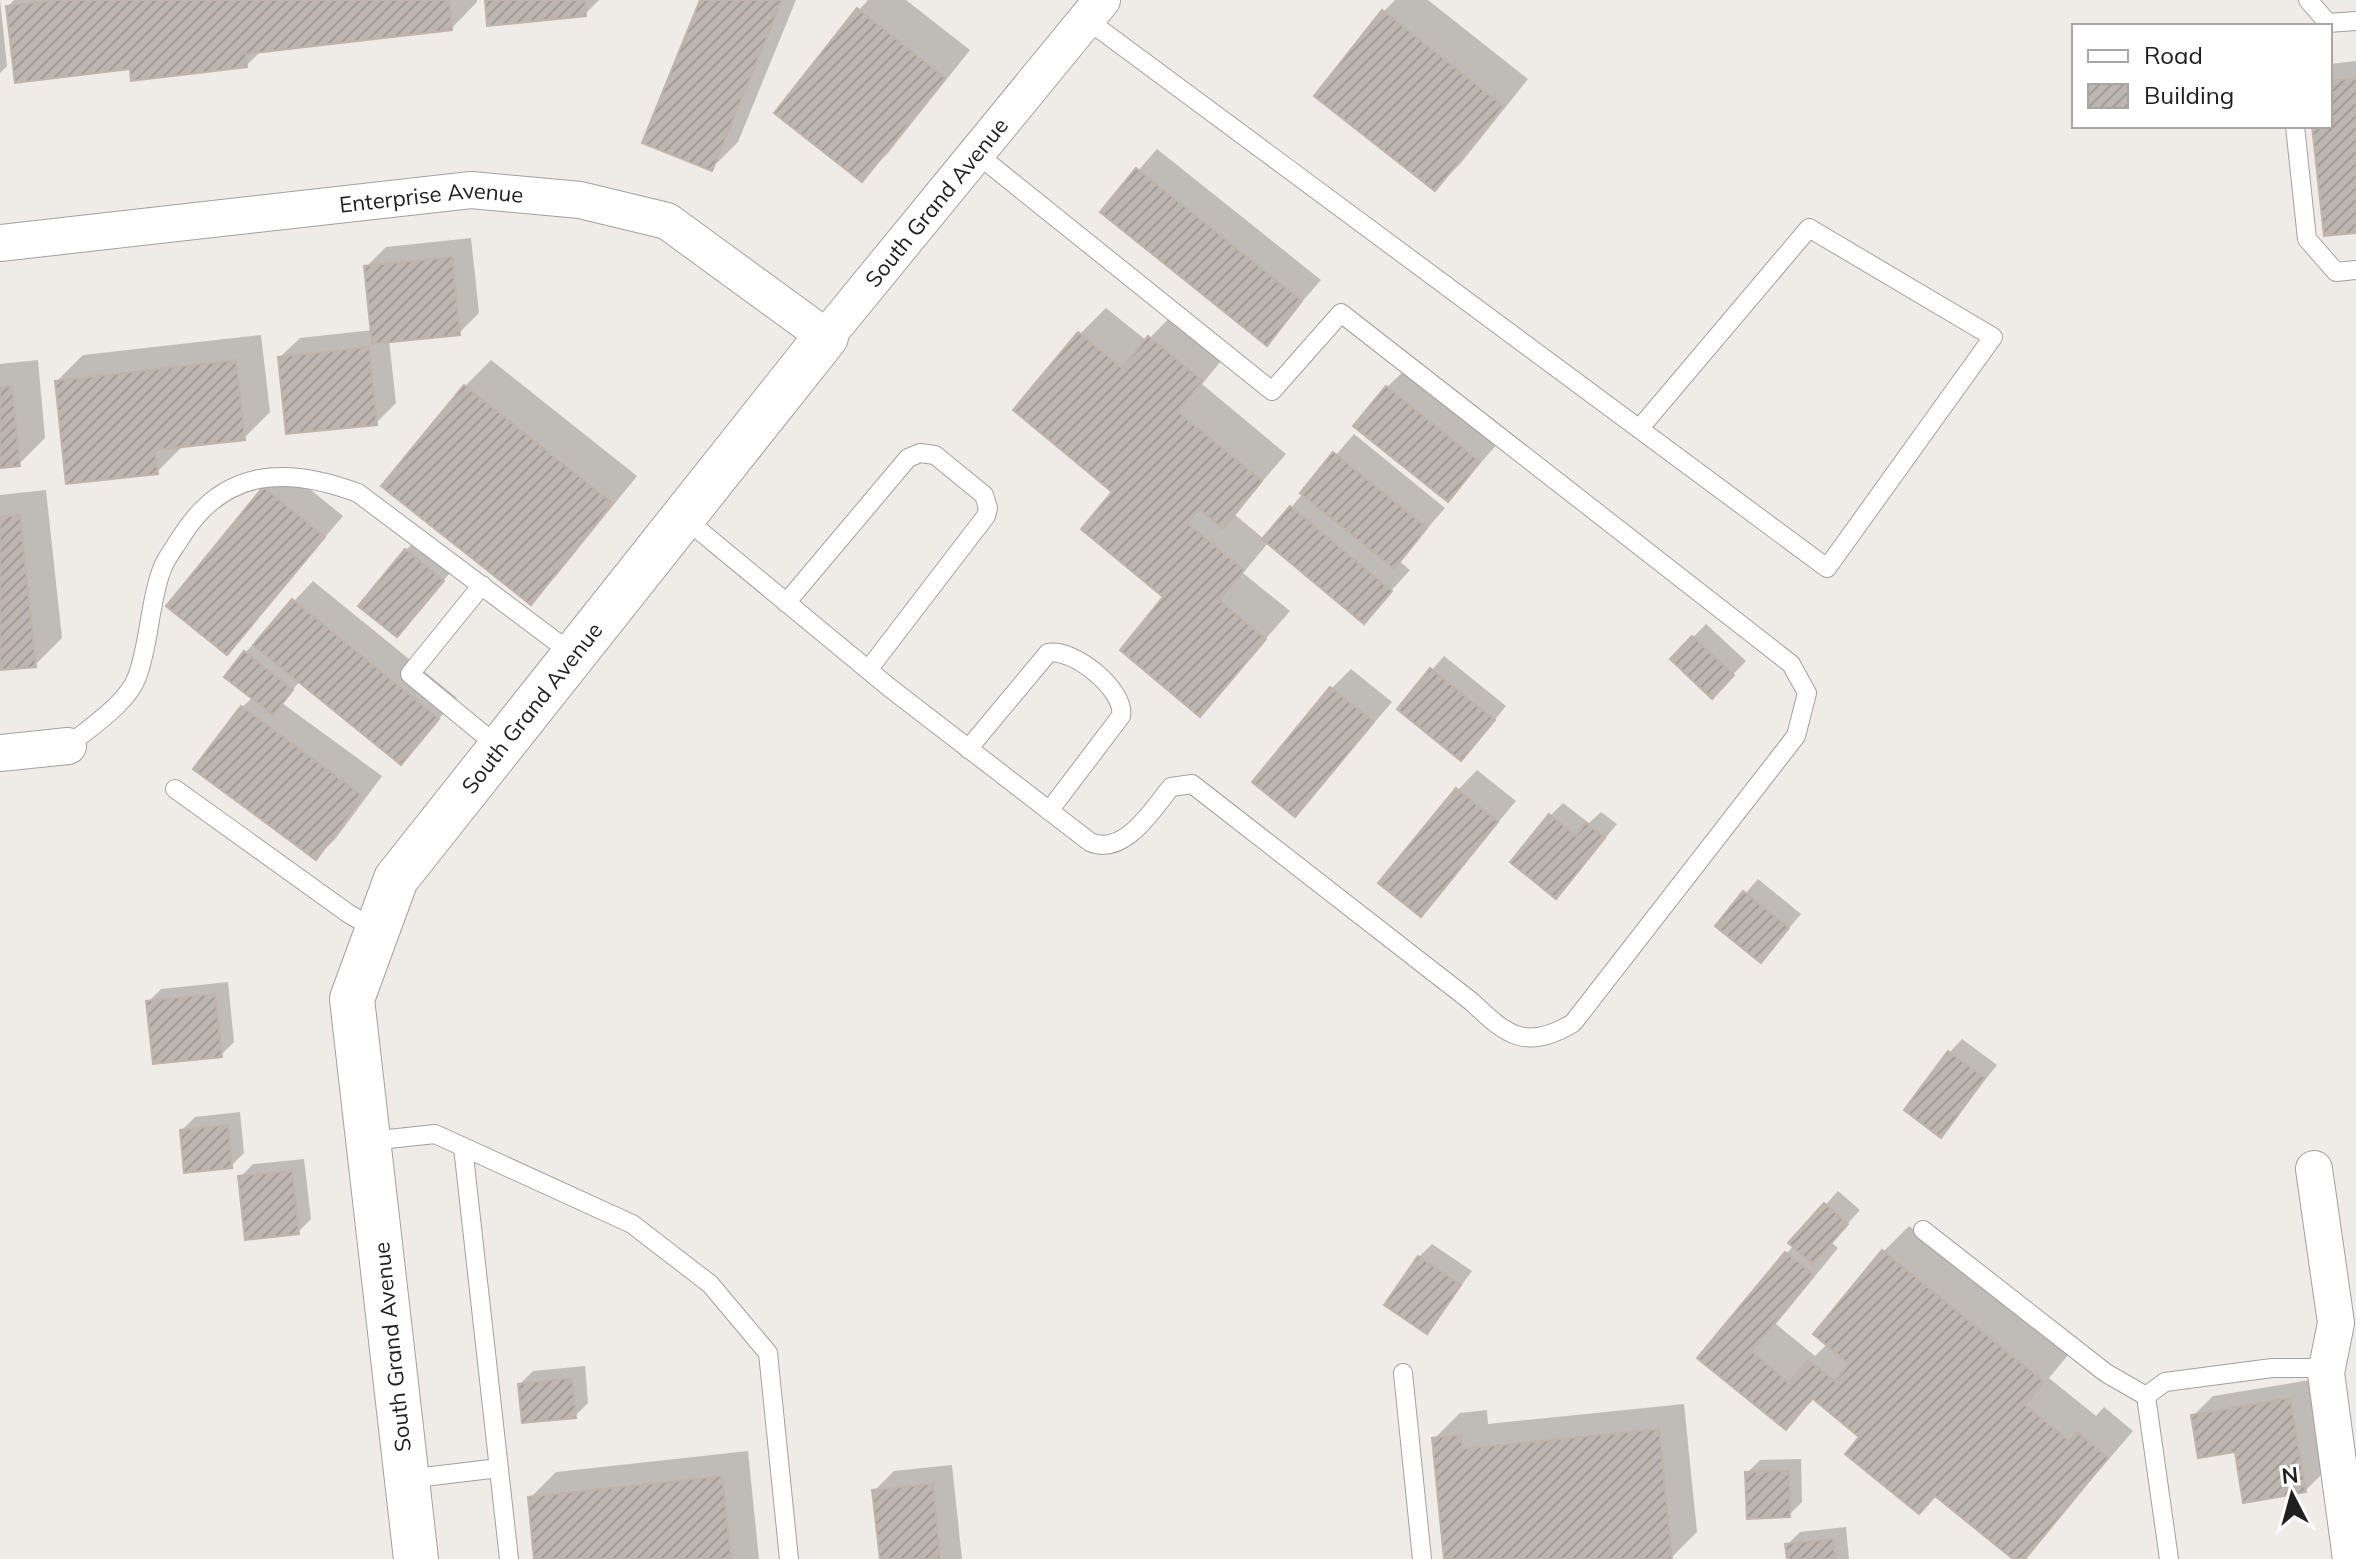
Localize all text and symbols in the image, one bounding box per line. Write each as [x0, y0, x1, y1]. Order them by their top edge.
legend [2072, 24, 2332, 128]
text: Road [2144, 40, 2203, 70]
text: Building [2144, 80, 2234, 110]
street label: South Grand Avenue [859, 112, 1014, 293]
street label: Enterprise Avenue [338, 176, 525, 219]
street label: South Grand Avenue [455, 616, 608, 799]
street label: South Grand Avenue [367, 1241, 417, 1453]
north arrow [2252, 1455, 2332, 1535]
text: N [2280, 1460, 2300, 1490]

